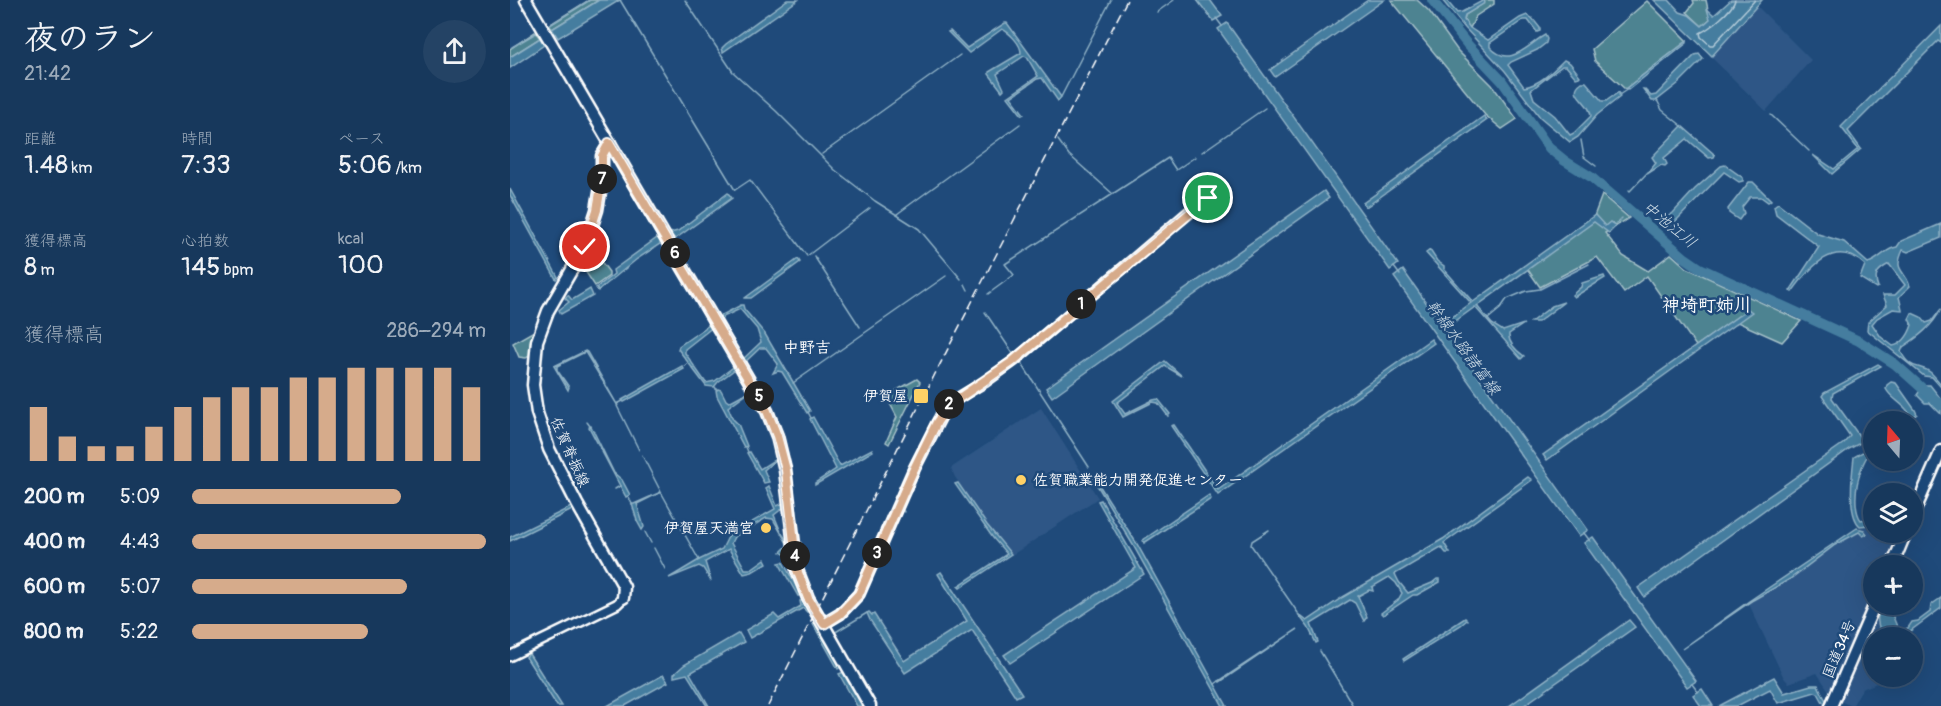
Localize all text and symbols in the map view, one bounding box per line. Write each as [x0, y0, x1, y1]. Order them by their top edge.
text: 夜のラン [24, 18, 156, 59]
button: share [423, 20, 486, 83]
text: 21:42 [24, 61, 71, 86]
text: 距離 [24, 129, 56, 149]
text: 時間 [181, 129, 213, 149]
text: ペース [338, 129, 385, 149]
text: 1.48 [24, 149, 68, 181]
text: 7:33 [181, 149, 231, 181]
text: 5:06 [338, 149, 392, 181]
text: km [68, 158, 92, 178]
text: /km [392, 158, 422, 178]
pin: 7 [587, 164, 617, 194]
text: 7 [598, 169, 606, 189]
pin [1182, 172, 1233, 223]
icon: arrive [1191, 181, 1224, 214]
water label: 中池江川 [1638, 197, 1701, 253]
pin [559, 221, 610, 272]
text: kcal [338, 229, 364, 249]
icon: check [568, 230, 601, 263]
text: 獲得標高 [24, 231, 88, 251]
text: 心拍数 [181, 231, 229, 251]
pin: 6 [660, 238, 690, 268]
text: 6 [670, 243, 680, 263]
text: 100 [338, 249, 384, 281]
text: 8 [24, 251, 37, 283]
text: 145 [181, 251, 220, 283]
text: m [37, 260, 55, 280]
text: bpm [220, 260, 253, 280]
pin: 1 [1066, 289, 1096, 319]
text: 1 [1078, 294, 1084, 314]
district label: 神埼町姉川 [1662, 294, 1752, 317]
water label: 幹線水路諸富線 [1422, 296, 1505, 400]
text: 286–294 m [386, 318, 486, 343]
text: 獲得標高 [24, 322, 104, 347]
district label: 中野吉 [783, 338, 831, 358]
pin: 5 [744, 381, 774, 411]
text: 5 [755, 386, 763, 406]
place label: 伊賀屋 [863, 387, 908, 406]
marker: 伊賀屋 [912, 387, 930, 405]
pin: 2 [934, 389, 964, 419]
text: 2 [945, 394, 953, 414]
north arrow [1863, 411, 1923, 471]
map controls [1863, 411, 1923, 687]
street label: 佐賀脊振線 [546, 414, 593, 490]
place label: 佐賀職業能力開発促進センター [1033, 471, 1243, 490]
marker: 佐賀職業能力開発促進センター [1014, 473, 1028, 487]
button: layers [1863, 483, 1923, 543]
text: 200 m [24, 484, 85, 509]
text: 5:09 [120, 484, 160, 509]
place label: 伊賀屋天満宮 [664, 519, 754, 538]
marker: 伊賀屋天満宮 [759, 521, 773, 535]
text: 400 m [24, 529, 85, 554]
text: 4:43 [120, 529, 160, 554]
pin: 3 [862, 538, 892, 568]
pin: 4 [780, 541, 810, 571]
text: 3 [873, 543, 881, 563]
text: 4 [790, 546, 800, 566]
button: + [1863, 555, 1923, 615]
text: 600 m [24, 574, 85, 599]
text: 5:07 [120, 574, 160, 599]
street label: 国道34号 [1819, 617, 1860, 681]
text: 800 m [24, 619, 84, 644]
text: 5:22 [120, 619, 159, 644]
button: − [1863, 627, 1923, 687]

